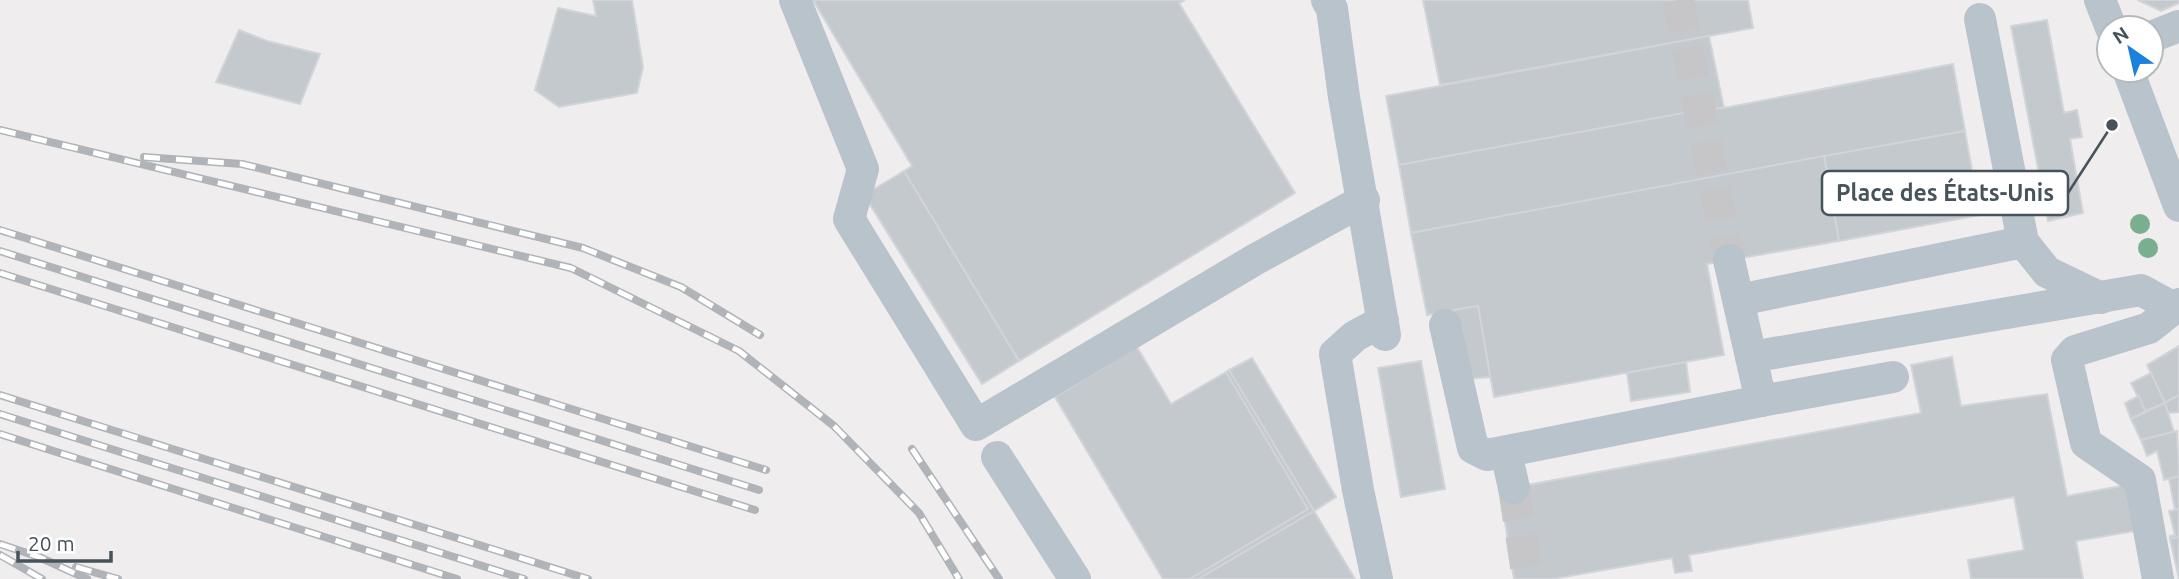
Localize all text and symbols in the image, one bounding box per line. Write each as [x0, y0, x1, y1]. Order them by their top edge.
north arrow [2095, 14, 2165, 84]
text: N [2108, 22, 2133, 48]
callout: Place des États-Unis [1822, 171, 2068, 215]
text: Place des États-Unis [1836, 177, 2054, 205]
scale bar [18, 520, 110, 564]
text: 20 m [28, 531, 75, 555]

